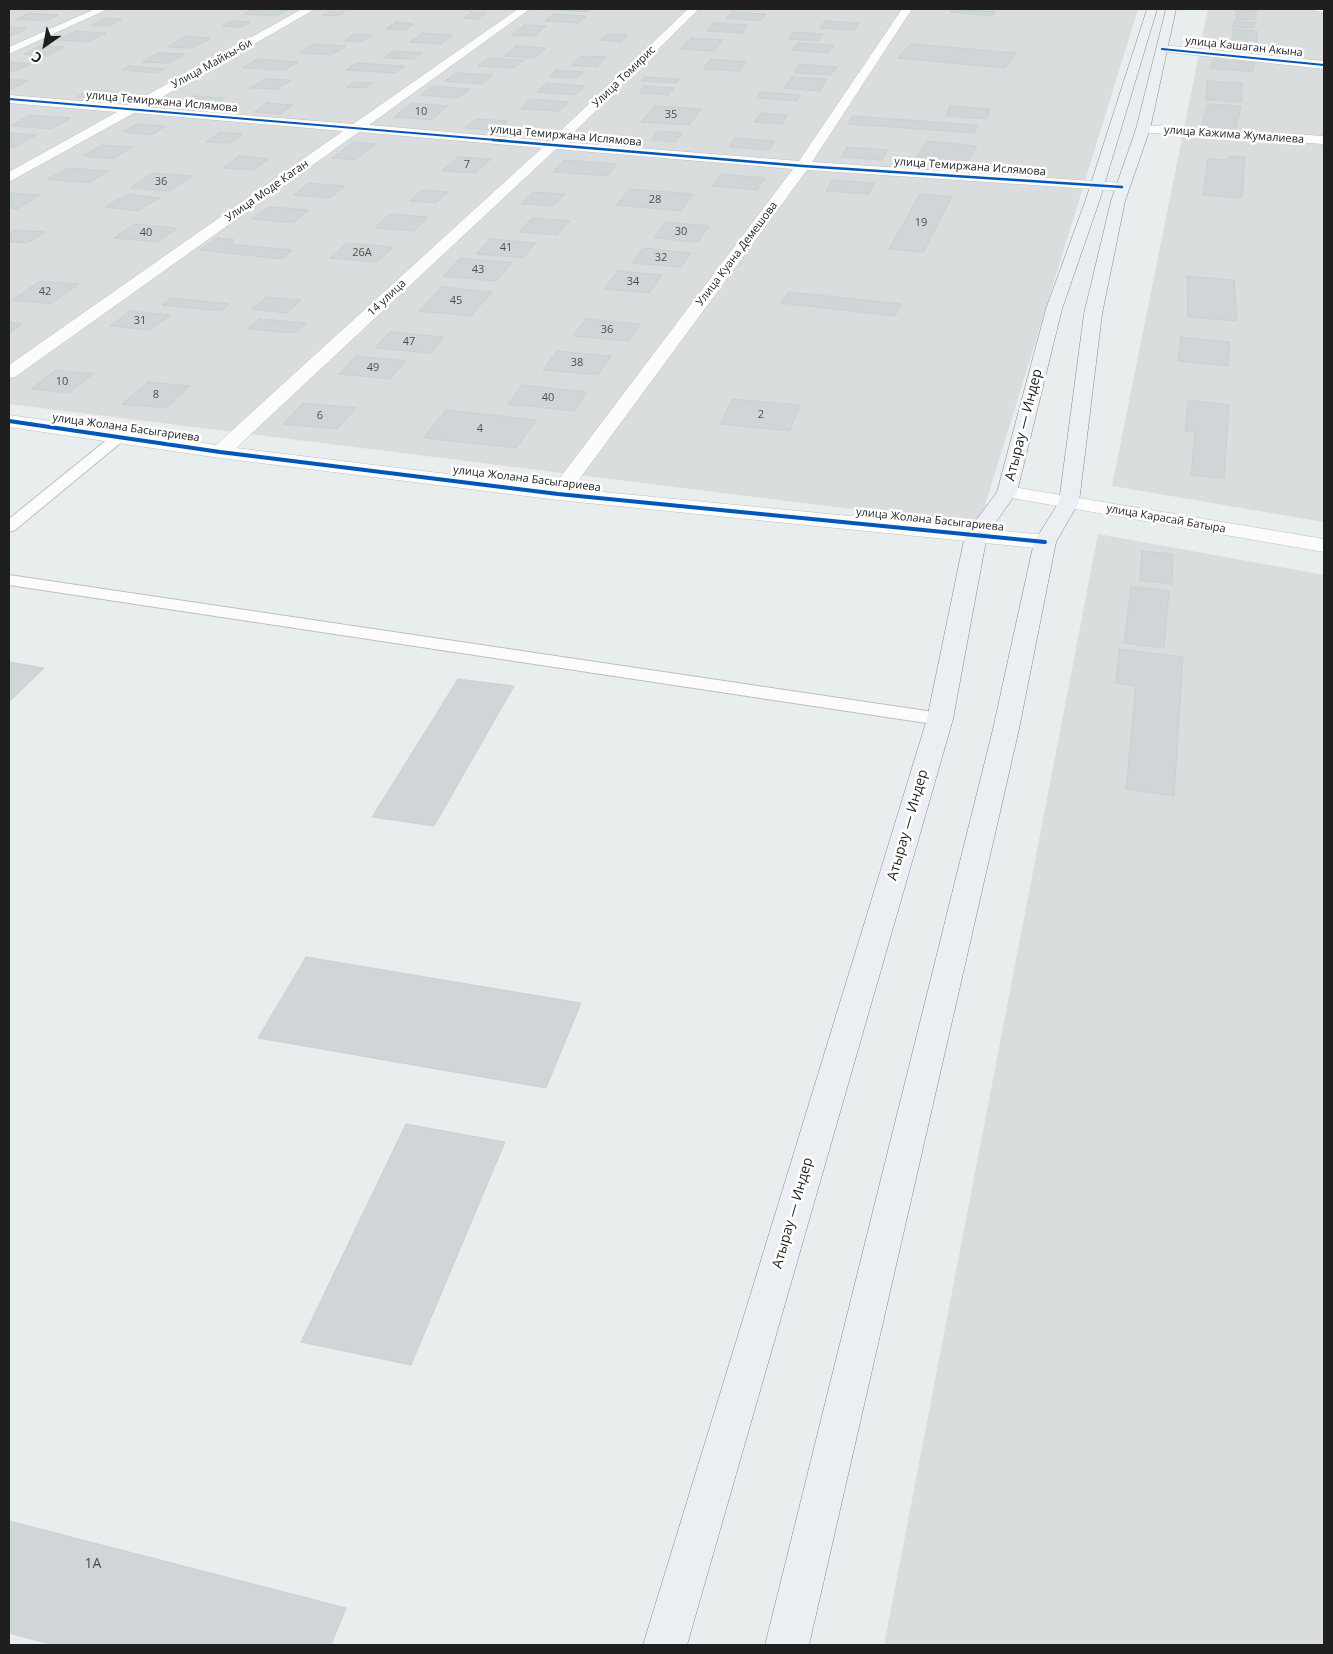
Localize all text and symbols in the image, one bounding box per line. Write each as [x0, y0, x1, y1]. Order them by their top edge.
north arrow [20, 20, 70, 70]
street label: улица Кашаган Акына [1185, 34, 1303, 60]
street label: Улица Майкы-би [169, 36, 255, 92]
street label: Улица Томирис [590, 44, 658, 110]
text: С [28, 48, 45, 68]
street label: улица Темиржана Ислямова [86, 89, 238, 115]
house number: 10 [415, 105, 427, 119]
house number: 35 [665, 108, 677, 122]
street label: улица Темиржана Ислямова [490, 123, 642, 149]
street label: улица Кажима Жумалиева [1163, 124, 1305, 146]
street label: улица Темиржана Ислямова [894, 155, 1046, 179]
street label: Улица Моде Каган [223, 157, 311, 225]
house number: 7 [464, 158, 470, 172]
house number: 36 [155, 175, 167, 189]
house number: 28 [649, 193, 661, 207]
street label: Улица Куана Демешова [694, 199, 780, 309]
house number: 19 [915, 216, 927, 230]
house number: 30 [675, 225, 687, 239]
house number: 40 [140, 226, 152, 240]
house number: 41 [500, 241, 512, 255]
house number: 26А [352, 246, 372, 260]
house number: 32 [655, 251, 667, 265]
house number: 43 [472, 263, 484, 277]
house number: 34 [627, 275, 639, 289]
street label: 14 улица [365, 277, 409, 319]
house number: 42 [39, 285, 51, 299]
house number: 45 [450, 294, 462, 308]
house number: 31 [134, 314, 146, 328]
house number: 36 [601, 323, 613, 337]
house number: 47 [403, 335, 415, 349]
house number: 38 [571, 356, 583, 370]
house number: 49 [367, 361, 379, 375]
street label: Атырау — Индер [1002, 367, 1046, 483]
house number: 10 [56, 375, 68, 389]
house number: 8 [153, 388, 159, 402]
house number: 40 [542, 391, 554, 405]
house number: 2 [758, 408, 764, 422]
house number: 6 [317, 409, 323, 423]
street label: улица Жолана Басыгариева [52, 411, 200, 445]
house number: 4 [477, 422, 483, 436]
street label: улица Жолана Басыгариева [452, 463, 602, 495]
street label: улица Карасай Батыра [1105, 502, 1227, 536]
street label: улица Жолана Басыгариева [855, 506, 1005, 534]
street label: Атырау — Индер [884, 768, 932, 882]
street label: Атырау — Индер [769, 1156, 817, 1270]
house number: 1А [85, 1556, 101, 1572]

